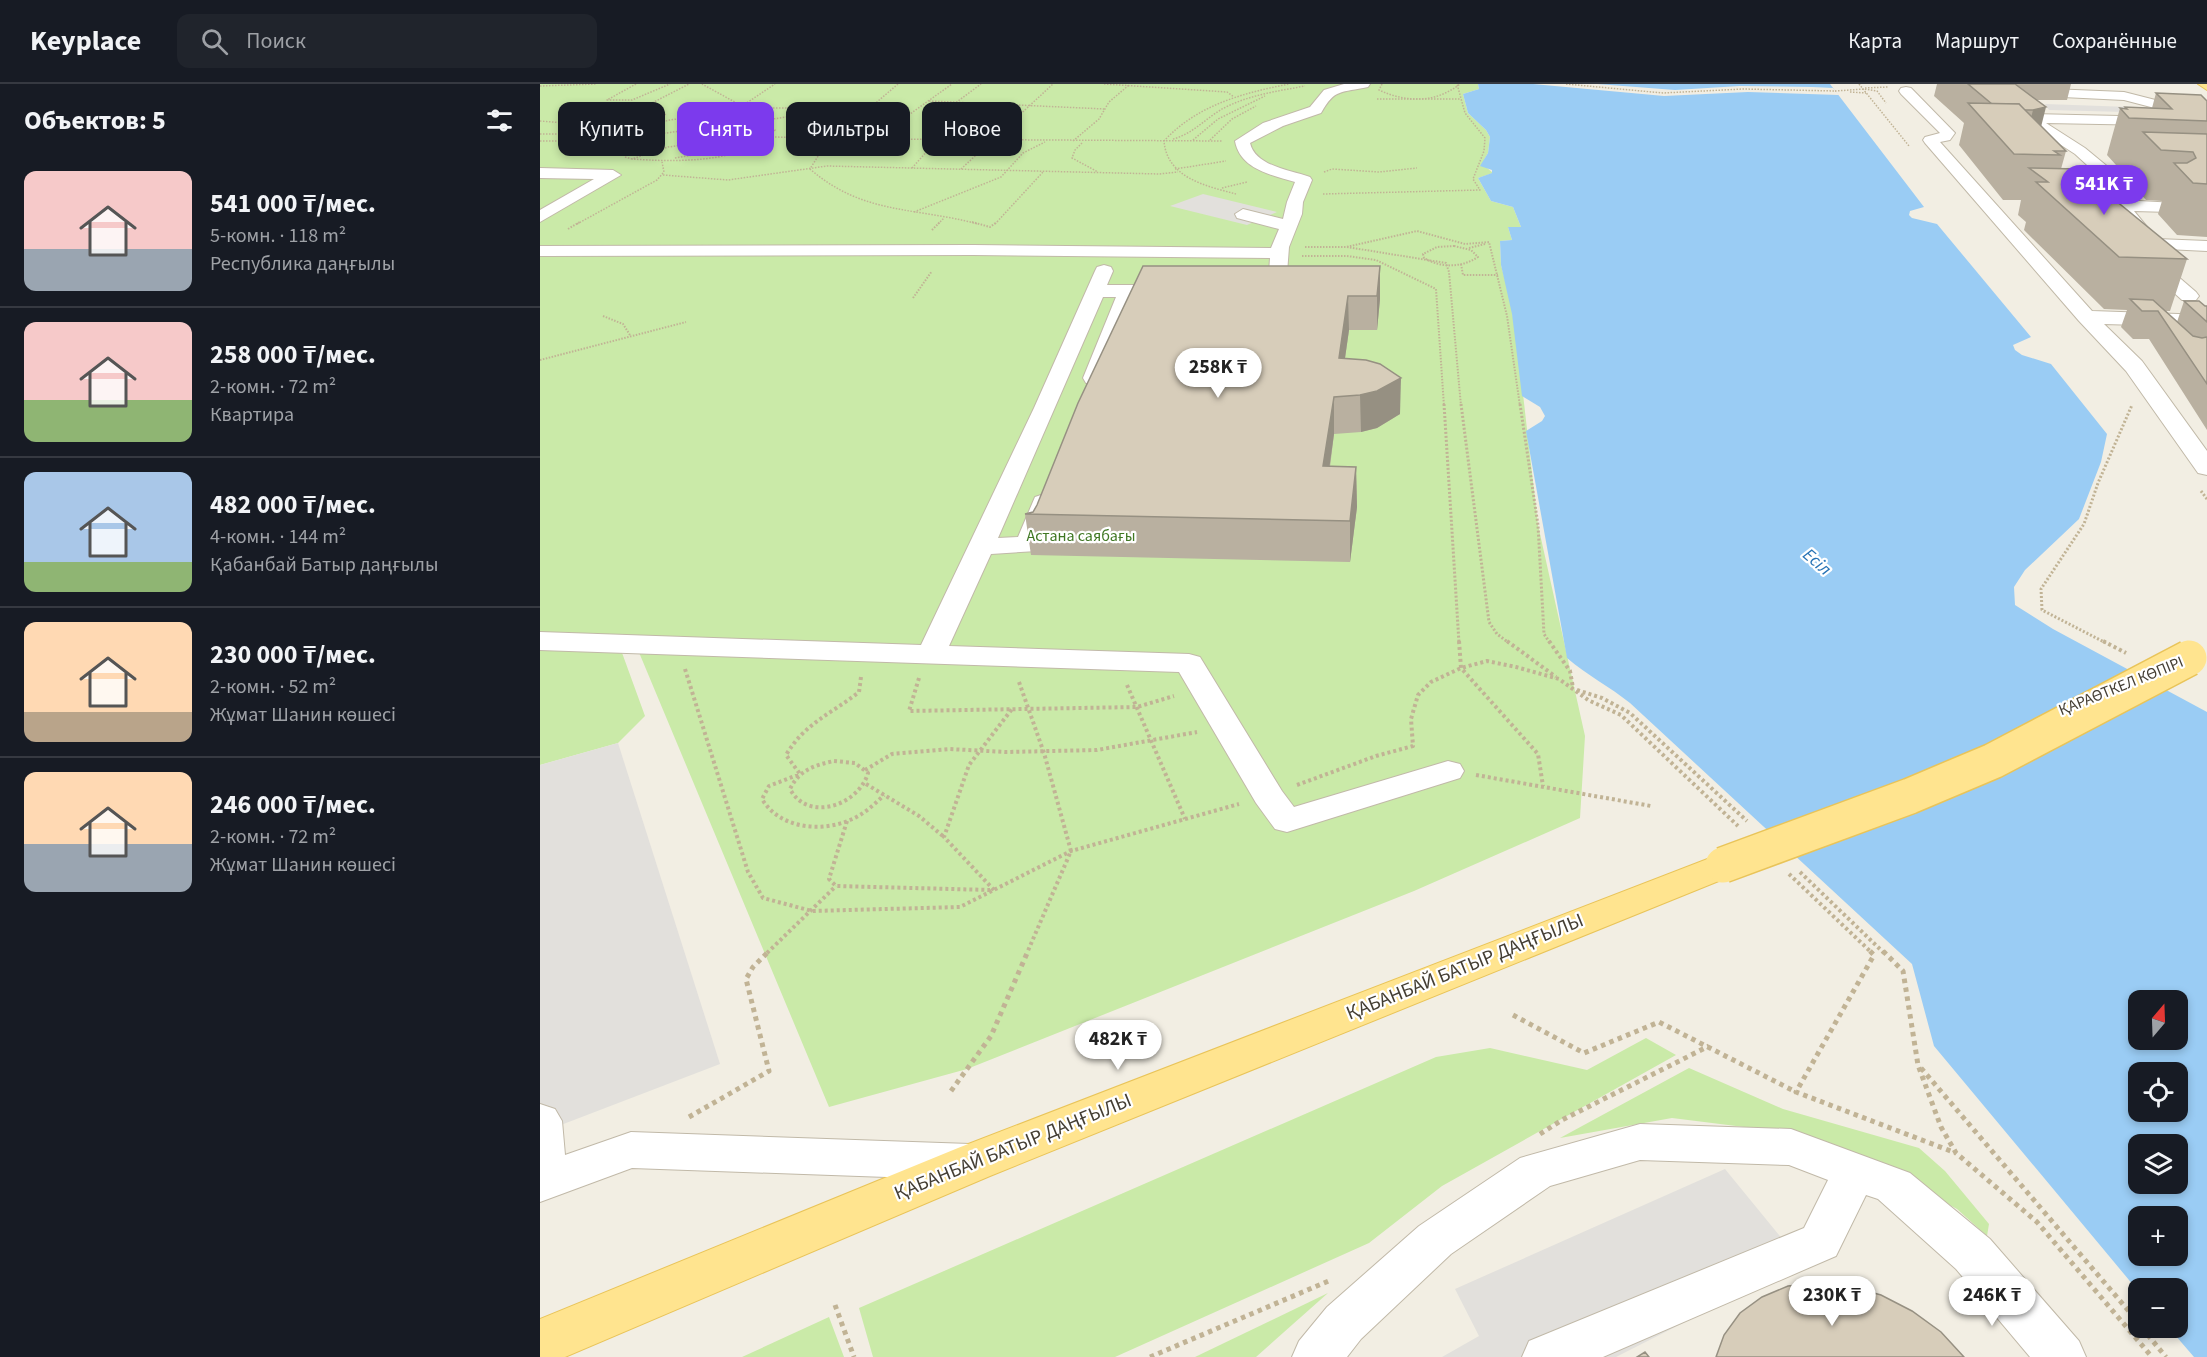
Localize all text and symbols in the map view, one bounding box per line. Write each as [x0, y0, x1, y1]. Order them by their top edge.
search box [177, 14, 597, 68]
text: Keyplace [30, 21, 141, 61]
icon: search [198, 25, 231, 58]
text: Поиск [246, 25, 306, 57]
text: Карта [1848, 26, 1902, 56]
text: Маршрут [1935, 26, 2019, 56]
text: Сохранённые [2052, 26, 2177, 56]
text: Объектов: 5 [24, 102, 166, 139]
chip: Купить [558, 102, 665, 156]
chip: Снять [677, 102, 774, 156]
chip: Фильтры [786, 102, 910, 156]
chip: Новое [922, 102, 1022, 156]
icon: filters [483, 104, 516, 137]
pin: 541K ₸ [2055, 165, 2153, 216]
text: 541K ₸ [2075, 170, 2133, 198]
text: 541 000 ₸/мес. [210, 185, 376, 222]
icon: home [72, 195, 144, 267]
text: 5-комн. · 118 m² [210, 222, 346, 250]
text: Республика даңғылы [210, 250, 395, 278]
text: 258 000 ₸/мес. [210, 336, 376, 373]
icon: home [72, 346, 144, 418]
pin: 258K ₸ [1169, 348, 1267, 399]
text: 258K ₸ [1189, 353, 1247, 381]
text: 2-комн. · 72 m² [210, 373, 336, 401]
text: Квартира [210, 401, 294, 429]
text: 482 000 ₸/мес. [210, 486, 376, 523]
icon: home [72, 496, 144, 568]
text: 4-комн. · 144 m² [210, 523, 346, 551]
park label: Астана саябағы [1027, 525, 1135, 547]
water label: Есіл [1797, 543, 1837, 581]
text: Қабанбай Батыр даңғылы [210, 551, 438, 579]
text: 230 000 ₸/мес. [210, 636, 376, 673]
icon: home [72, 646, 144, 718]
street label: ҚАРАӨТКЕЛ КӨПІРІ [2055, 651, 2187, 721]
text: 2-комн. · 52 m² [210, 673, 336, 701]
text: Жұмат Шанин көшесі [210, 701, 396, 729]
text: 246 000 ₸/мес. [210, 786, 376, 823]
icon: home [72, 796, 144, 868]
text: 2-комн. · 72 m² [210, 823, 336, 851]
text: Жұмат Шанин көшесі [210, 851, 396, 879]
street label: ҚАБАНБАЙ БАТЫР ДАҢҒЫЛЫ [1342, 906, 1588, 1028]
north arrow [2128, 990, 2188, 1050]
map controls [2128, 990, 2188, 1338]
pin: 482K ₸ [1069, 1020, 1167, 1071]
text: 482K ₸ [1089, 1025, 1147, 1053]
button: locate [2128, 1062, 2188, 1122]
street label: ҚАБАНБАЙ БАТЫР ДАҢҒЫЛЫ [890, 1086, 1136, 1208]
button: layers [2128, 1134, 2188, 1194]
button: + [2128, 1206, 2188, 1266]
pin: 230K ₸ [1783, 1276, 1881, 1327]
pin: 246K ₸ [1943, 1276, 2041, 1327]
button: − [2128, 1278, 2188, 1338]
text: 230K ₸ [1803, 1281, 1861, 1309]
text: 246K ₸ [1963, 1281, 2021, 1309]

